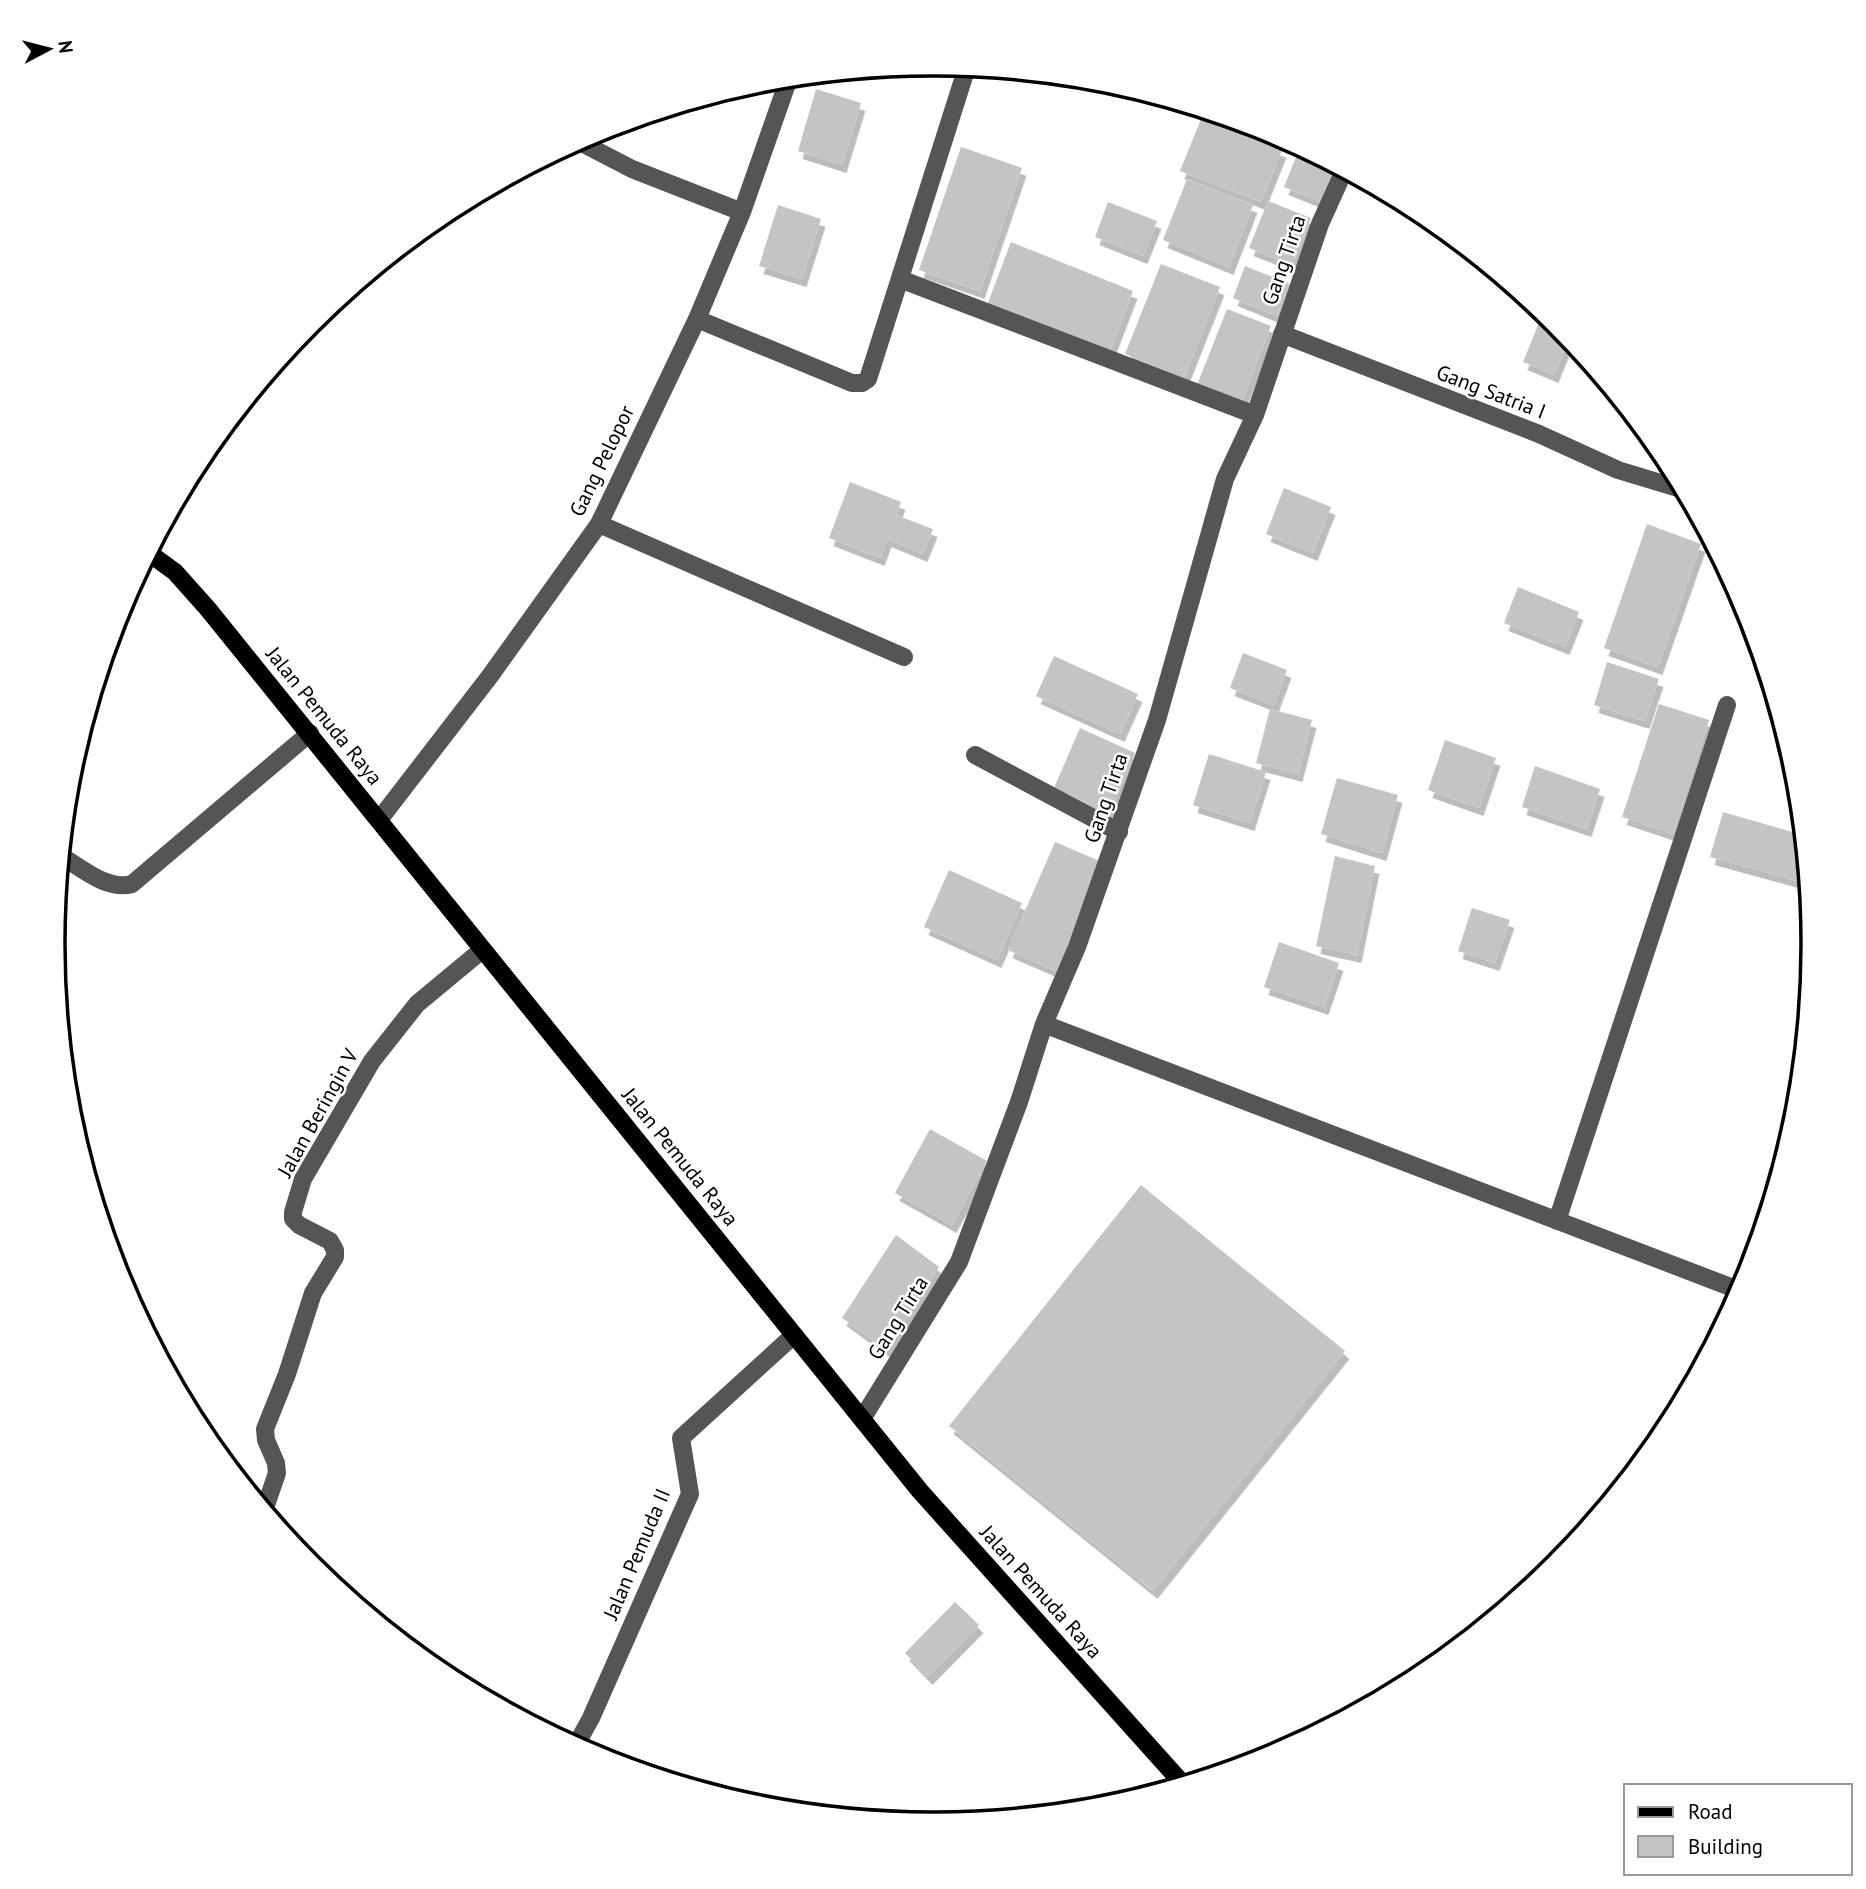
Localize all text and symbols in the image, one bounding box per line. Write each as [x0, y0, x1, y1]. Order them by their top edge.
north arrow [14, 14, 84, 84]
text: N [53, 39, 79, 55]
street label: Gang Tirta [1256, 211, 1312, 308]
street label: Gang Satria I [1433, 358, 1550, 425]
street label: Gang Pelopor [563, 401, 640, 521]
street label: Jalan Pemuda Raya [260, 640, 389, 790]
street label: Gang Tirta [1078, 749, 1134, 846]
street label: Jalan Beringin V [271, 1044, 364, 1183]
street label: Jalan Pemuda Raya [616, 1081, 745, 1231]
street label: Gang Tirta [861, 1271, 934, 1365]
street label: Jalan Pemuda II [596, 1484, 676, 1624]
street label: Jalan Pemuda Raya [974, 1519, 1108, 1664]
legend [1624, 1784, 1852, 1875]
text: Road [1688, 1798, 1732, 1825]
text: Building [1688, 1833, 1763, 1860]

